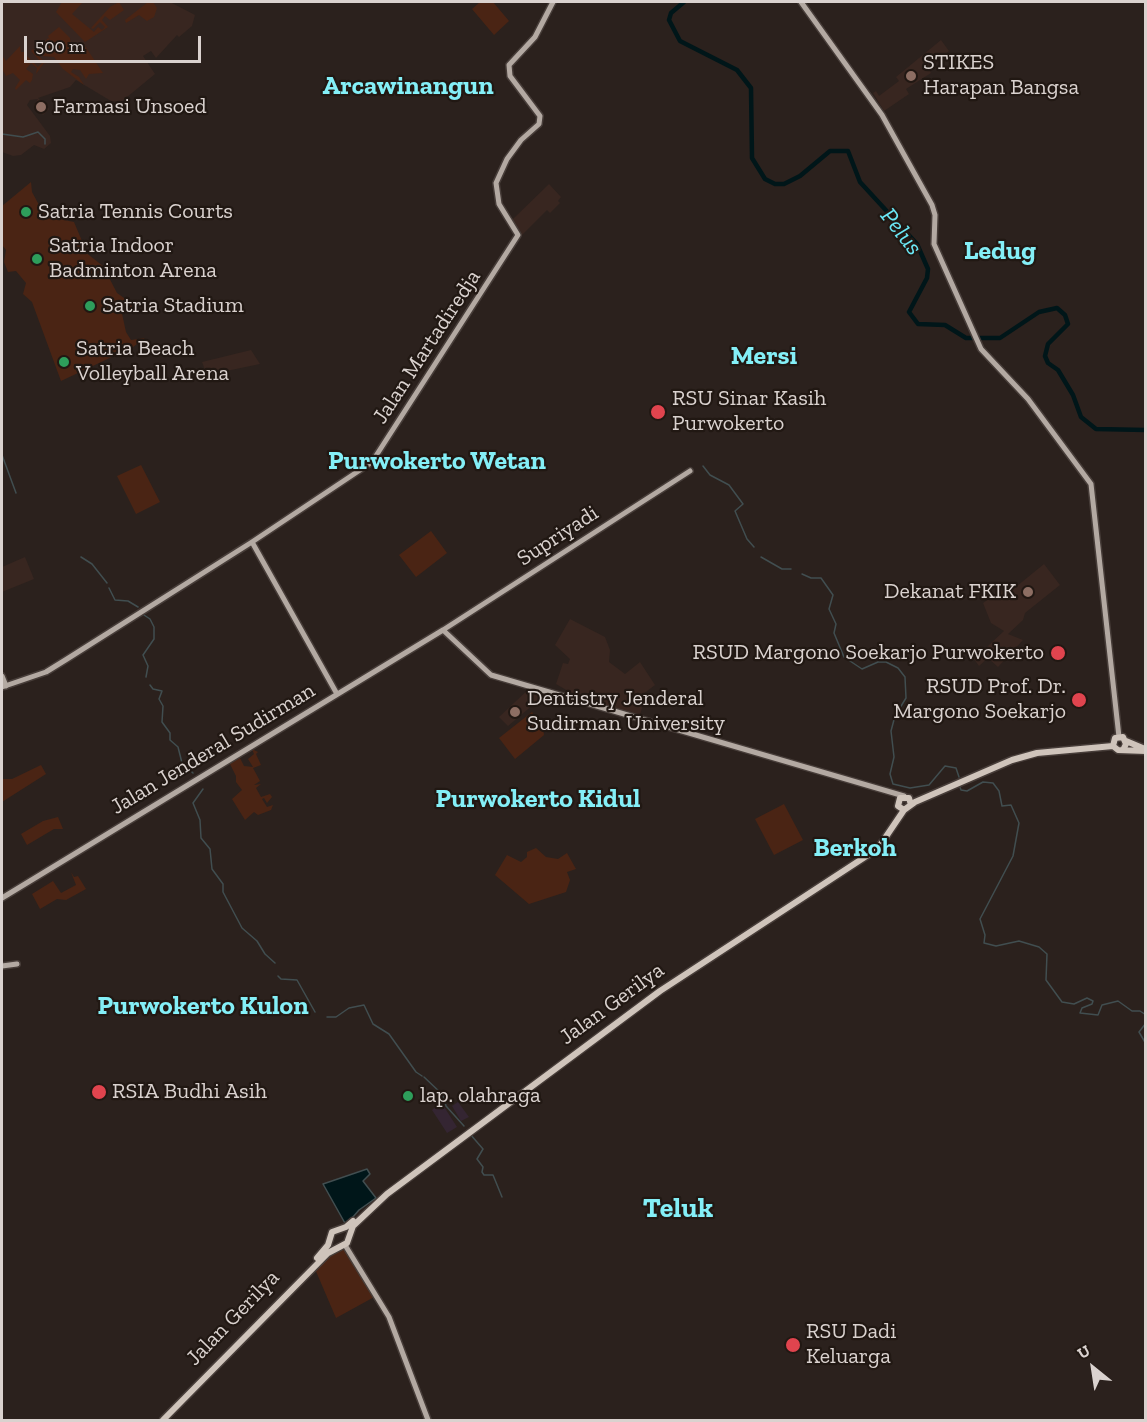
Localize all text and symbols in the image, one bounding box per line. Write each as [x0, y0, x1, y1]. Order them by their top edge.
scale bar [27, 24, 204, 62]
text: 500 m [35, 35, 85, 57]
place label: STIKES Harapan Bangsa [923, 50, 1079, 101]
marker: STIKES Harapan Bangsa [904, 69, 918, 83]
district label: Arcawinangun [322, 71, 494, 103]
place label: Farmasi Unsoed [53, 94, 206, 120]
marker: Farmasi Unsoed [34, 100, 48, 114]
place label: Satria Tennis Courts [38, 199, 233, 225]
water label: Pelus [874, 203, 928, 261]
marker: Satria Tennis Courts [19, 205, 33, 219]
place label: Satria Indoor Badminton Arena [49, 233, 217, 284]
district label: Ledug [964, 236, 1036, 268]
marker: Satria Indoor Badminton Arena [30, 252, 44, 266]
street label: Jalan Martadiredja [367, 265, 487, 429]
place label: Satria Stadium [102, 293, 244, 319]
marker: Satria Stadium [83, 299, 97, 313]
place label: Satria Beach Volleyball Arena [76, 336, 229, 388]
district label: Mersi [731, 341, 797, 373]
marker: Satria Beach Volleyball Arena [57, 355, 71, 369]
place label: RSU Sinar Kasih Purwokerto [672, 386, 826, 438]
marker: RSU Sinar Kasih Purwokerto [649, 403, 667, 421]
district label: Purwokerto Wetan [328, 446, 546, 478]
street label: Supriyadi [512, 500, 604, 572]
place label: Dekanat FKIK [884, 579, 1016, 605]
marker: Dekanat FKIK [1021, 585, 1035, 599]
place label: RSUD Margono Soekarjo Purwokerto [692, 640, 1044, 666]
marker: RSUD Margono Soekarjo Purwokerto [1049, 644, 1067, 662]
place label: RSUD Prof. Dr. Margono Soekarjo [893, 674, 1066, 726]
street label: Jalan Jenderal Sudirman [106, 678, 320, 820]
place label: Dentistry Jenderal Sudirman University [527, 686, 725, 738]
marker: RSUD Prof. Dr. Margono Soekarjo [1070, 691, 1088, 709]
marker: Dentistry Jenderal Sudirman University [508, 705, 522, 719]
district label: Purwokerto Kidul [435, 784, 641, 816]
district label: Berkoh [814, 833, 896, 865]
street label: Jalan Gerilya [555, 957, 669, 1051]
district label: Purwokerto Kulon [97, 991, 309, 1023]
place label: RSIA Budhi Asih [112, 1079, 267, 1105]
marker: RSIA Budhi Asih [90, 1083, 108, 1101]
place label: lap. olahraga [420, 1083, 541, 1109]
marker: lap. olahraga [401, 1089, 415, 1103]
district label: Teluk [643, 1192, 713, 1226]
street label: Jalan Gerilya [181, 1265, 285, 1371]
place label: RSU Dadi Keluarga [806, 1319, 896, 1370]
marker: RSU Dadi Keluarga [784, 1336, 802, 1354]
north arrow [1063, 1338, 1123, 1398]
text: U [1074, 1341, 1093, 1363]

